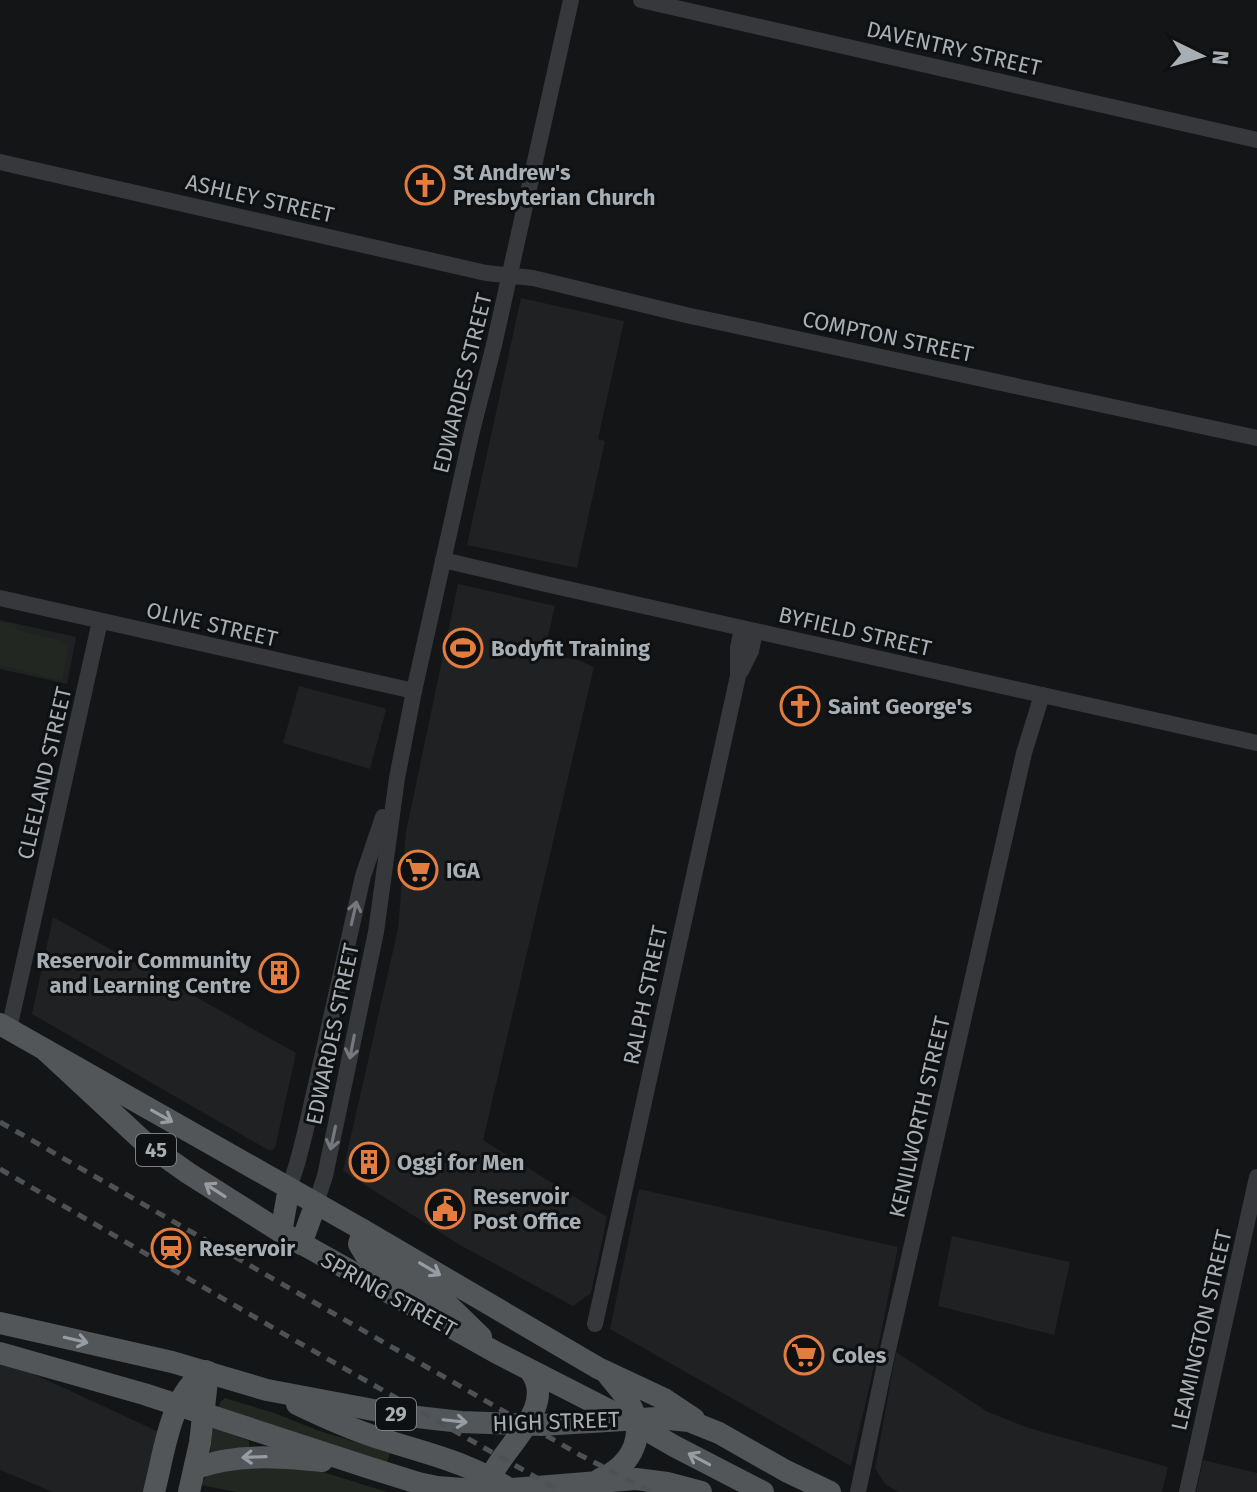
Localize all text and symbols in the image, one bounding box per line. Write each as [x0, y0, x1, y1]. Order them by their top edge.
street label: DAVENTRY STREET [864, 15, 1044, 82]
north arrow [1161, 16, 1241, 96]
text: N [1206, 49, 1235, 66]
place label: St Andrew's Presbyterian Church [453, 159, 655, 211]
church icon: St Andrew's Presbyterian Church [404, 164, 446, 206]
street label: ASHLEY STREET [183, 168, 337, 229]
street label: EDWARDES STREET [427, 290, 498, 476]
street label: COMPTON STREET [800, 305, 976, 368]
street label: OLIVE STREET [144, 596, 281, 653]
street label: BYFIELD STREET [776, 601, 935, 662]
sports icon: Bodyfit Training [442, 627, 484, 669]
place label: Bodyfit Training [491, 635, 651, 662]
street label: CLEELAND STREET [11, 683, 78, 862]
church icon: Saint George's [779, 685, 821, 727]
place label: Saint George's [828, 693, 973, 720]
supermarket icon: IGA [397, 849, 439, 891]
place label: IGA [446, 857, 481, 884]
one-way arrow [347, 901, 362, 926]
street label: RALPH STREET [618, 922, 674, 1067]
street label: EDWARDES STREET [300, 940, 365, 1127]
place label: Reservoir Community and Learning Centre [36, 947, 252, 999]
building icon: Reservoir Community and Learning Centre [258, 952, 300, 994]
street label: KENILWORTH STREET [883, 1013, 956, 1220]
one-way arrow [344, 1034, 359, 1060]
one-way arrow [150, 1108, 173, 1124]
one-way arrow [325, 1124, 340, 1150]
road number: 45 [136, 1134, 176, 1166]
building icon: Oggi for Men [348, 1141, 390, 1183]
place label: Oggi for Men [397, 1149, 525, 1176]
one-way arrow [205, 1182, 227, 1199]
place label: Reservoir Post Office [473, 1183, 581, 1235]
public building icon: Reservoir Post Office [424, 1188, 466, 1230]
street label: LEAMINGTON STREET [1165, 1226, 1238, 1433]
station icon: Reservoir [150, 1227, 192, 1269]
place label: Reservoir [199, 1235, 295, 1262]
street label: SPRING STREET [316, 1246, 462, 1343]
one-way arrow [418, 1261, 441, 1277]
one-way arrow [63, 1333, 88, 1348]
supermarket icon: Coles [783, 1334, 825, 1376]
place label: Coles [832, 1342, 887, 1369]
road number: 29 [376, 1398, 416, 1430]
street label: HIGH STREET [492, 1406, 621, 1437]
one-way arrow [441, 1414, 468, 1429]
one-way arrow [241, 1450, 268, 1465]
one-way arrow [688, 1451, 712, 1467]

